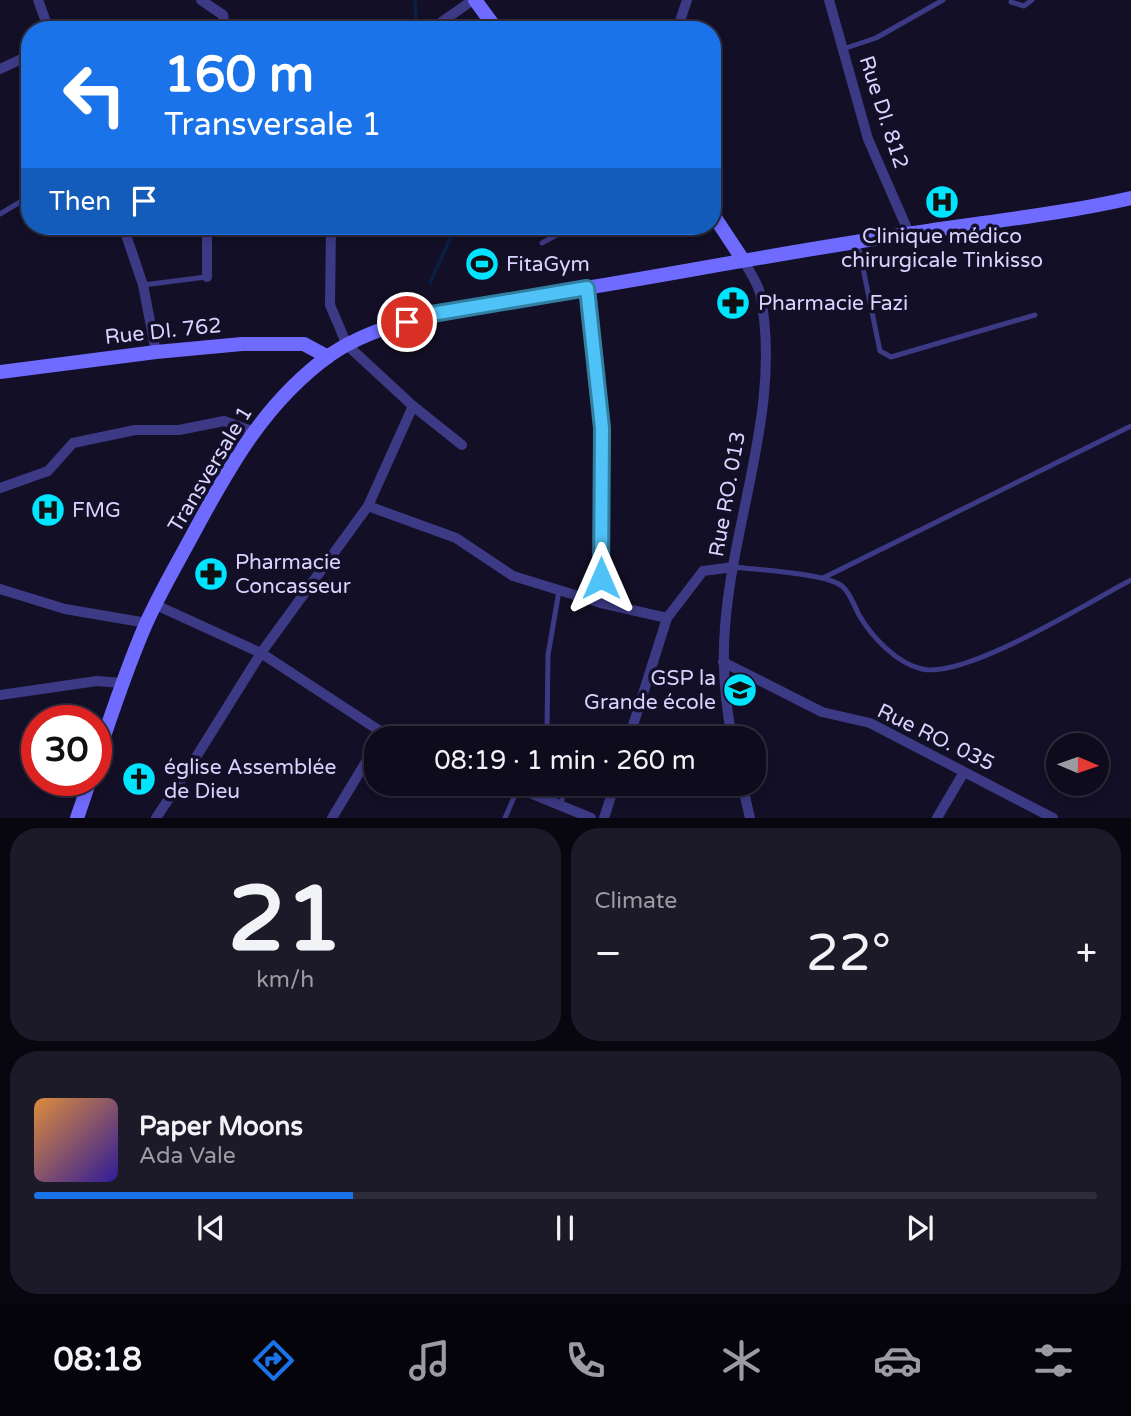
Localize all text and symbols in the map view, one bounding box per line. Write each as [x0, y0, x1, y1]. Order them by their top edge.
text: 160 m [164, 46, 314, 105]
icon: left [49, 49, 140, 140]
street label: Rue DI. 812 [854, 52, 914, 172]
text: Transversale 1 [164, 106, 381, 144]
icon: arrive [125, 182, 163, 220]
hospital icon: Clinique médico chirurgicale Tinkisso [923, 183, 961, 221]
text: Then [49, 186, 111, 217]
place label: Clinique médico chirurgicale Tinkisso [841, 224, 1043, 273]
sports icon: FitaGym [463, 245, 501, 283]
place label: FitaGym [506, 252, 590, 277]
pharmacy icon: Pharmacie Fazi [714, 284, 752, 322]
place label: Pharmacie Fazi [758, 291, 908, 316]
pin [377, 292, 437, 352]
icon: arrive [388, 303, 426, 341]
street label: Rue DI. 762 [103, 313, 223, 350]
street label: Transversale 1 [163, 402, 258, 537]
street label: Rue RO. 013 [704, 429, 751, 559]
hospital icon: FMG [29, 491, 67, 529]
place label: FMG [72, 498, 121, 523]
position arrow [564, 541, 638, 615]
place label: Pharmacie Concasseur [235, 550, 351, 599]
pharmacy icon: Pharmacie Concasseur [192, 555, 230, 593]
place label: GSP la Grande école [584, 666, 716, 715]
school or university icon: GSP la Grande école [721, 671, 759, 709]
street label: Rue RO. 035 [873, 698, 998, 777]
speed limit sign: 30 [21, 705, 112, 796]
north arrow [1046, 733, 1110, 796]
map controls [1046, 733, 1109, 796]
text: 08:19 · 1 min · 260 m [434, 745, 696, 776]
place label: église Assemblée de Dieu [164, 755, 336, 804]
church icon: église Assemblée de Dieu [120, 760, 158, 798]
text: 21 [228, 865, 342, 975]
text: Climate [595, 887, 677, 915]
text: 22° [806, 922, 891, 985]
text: − [595, 931, 622, 977]
text: + [1076, 931, 1097, 977]
text: km/h [256, 966, 314, 994]
text: Paper Moons [139, 1111, 303, 1142]
text: Ada Vale [139, 1142, 236, 1170]
icon: previous [192, 1209, 230, 1247]
icon: pause [546, 1209, 584, 1247]
icon: next [901, 1209, 939, 1247]
icon: directions [249, 1336, 298, 1385]
icon: music [405, 1336, 454, 1385]
icon: phone [561, 1336, 610, 1385]
icon: climate [717, 1336, 766, 1385]
icon: car [873, 1336, 922, 1385]
icon: filters [1029, 1336, 1078, 1385]
text: 08:18 [53, 1341, 142, 1379]

